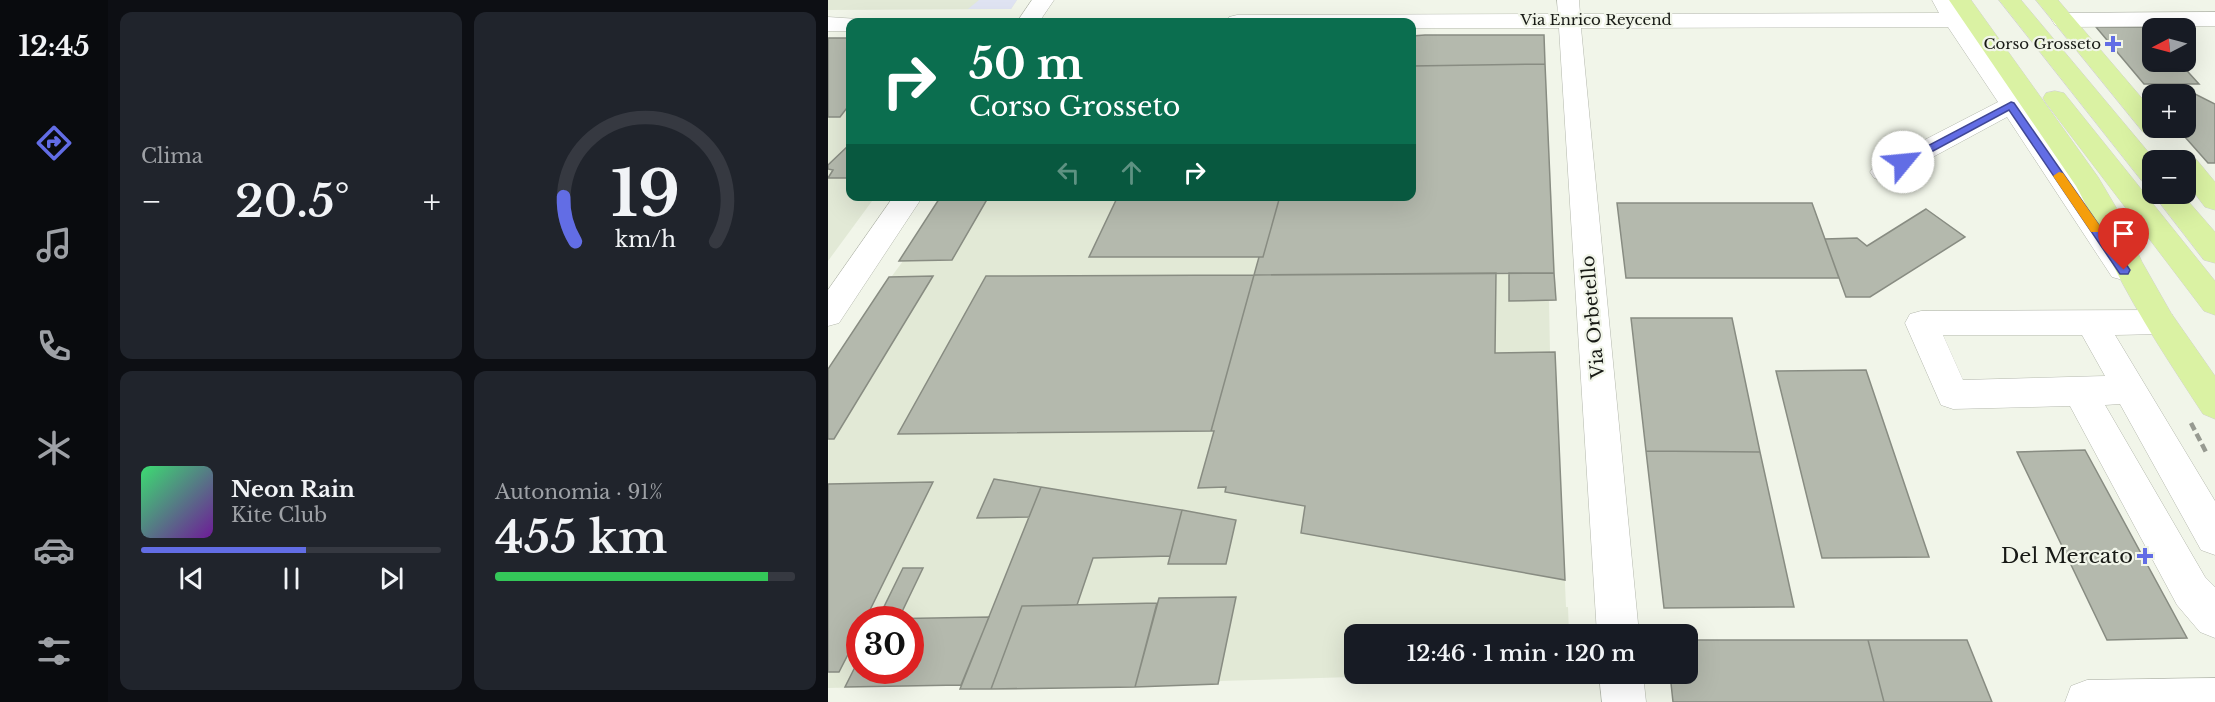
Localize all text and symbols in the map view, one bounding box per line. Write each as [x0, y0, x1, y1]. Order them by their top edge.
street label: Via Enrico Reycend [1519, 10, 1672, 29]
north arrow [2142, 18, 2196, 72]
map controls [2142, 18, 2196, 204]
text: 12:45 [18, 30, 90, 63]
place label: Corso Grosseto [1984, 34, 2101, 53]
marker: Corso Grosseto [2106, 37, 2120, 51]
text: 50 m [969, 38, 1083, 90]
icon: right [870, 42, 948, 120]
button: + [2142, 84, 2196, 138]
text: Corso Grosseto [969, 90, 1180, 123]
icon: directions [33, 122, 75, 164]
position arrow [1871, 130, 1935, 194]
text: Clima [141, 144, 203, 168]
button: − [2142, 150, 2196, 204]
text: 19 [610, 155, 680, 233]
icon: left [1052, 156, 1085, 189]
icon: ahead [1115, 156, 1148, 189]
icon: right [1178, 156, 1211, 189]
text: 20.5° [235, 173, 350, 229]
text: − [141, 181, 162, 222]
text: + [423, 181, 441, 222]
pin [2098, 208, 2149, 270]
icon: arrive [2107, 217, 2140, 250]
icon: music [33, 224, 75, 266]
text: km/h [615, 227, 676, 254]
street label: Via Orbetello [1577, 255, 1609, 380]
icon: phone [33, 325, 75, 367]
icon: climate [33, 427, 75, 469]
text: Neon Rain [231, 476, 355, 503]
text: Autonomia · 91% [495, 480, 663, 504]
text: Kite Club [231, 503, 327, 527]
text: 455 km [495, 509, 667, 565]
icon: car [33, 529, 75, 571]
place label: Del Mercato [2001, 543, 2133, 569]
marker: Del Mercato [2138, 549, 2152, 563]
icon: previous [175, 562, 208, 595]
icon: pause [275, 562, 308, 595]
icon: next [375, 562, 408, 595]
speed limit sign: 30 [846, 606, 924, 684]
icon: filters [33, 630, 75, 672]
text: 12:46 · 1 min · 120 m [1407, 640, 1635, 667]

